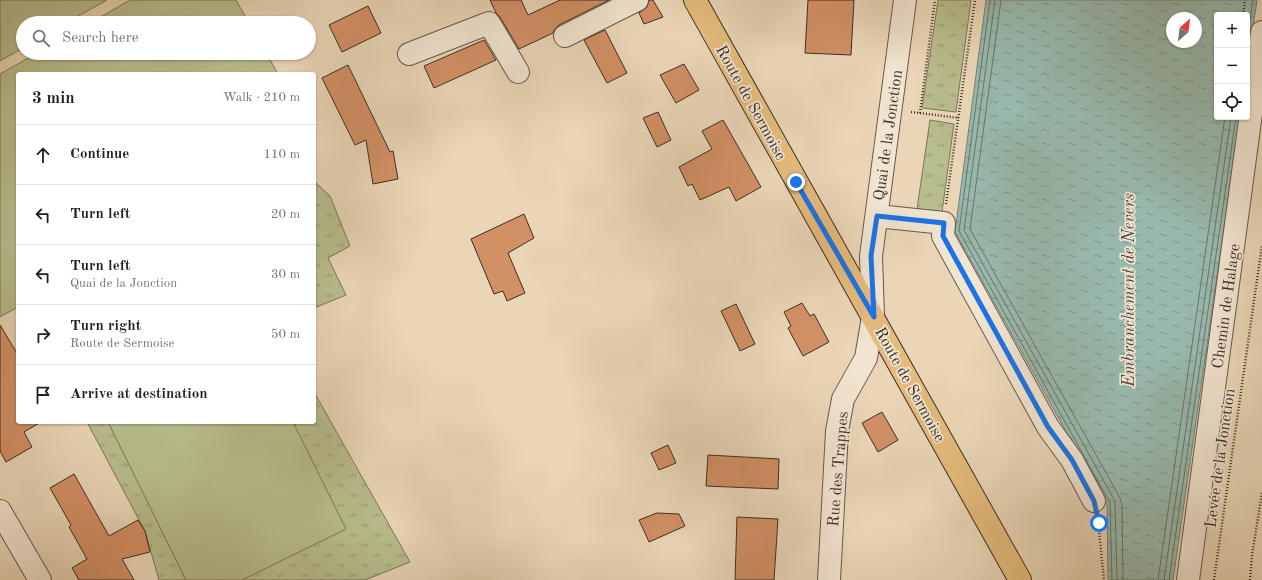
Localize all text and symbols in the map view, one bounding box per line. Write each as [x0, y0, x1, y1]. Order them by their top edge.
north arrow [1166, 12, 1202, 48]
map controls [1214, 12, 1250, 120]
button: + [1214, 12, 1250, 48]
search box [16, 16, 316, 60]
icon: search [30, 27, 52, 49]
text: Search here [62, 31, 139, 46]
street label: Route de Sermoise [712, 43, 788, 163]
button: − [1214, 48, 1250, 84]
street label: Quai de la Jonction [872, 68, 906, 202]
button: locate [1214, 84, 1250, 120]
text: 3 min [32, 90, 75, 107]
text: Walk · 210 m [223, 91, 300, 104]
icon: ahead [32, 144, 54, 166]
text: Continue [70, 147, 129, 162]
text: 110 m [263, 148, 300, 161]
route end [787, 173, 805, 191]
water label: Embranchement de Nevers [1121, 193, 1138, 388]
icon: left [32, 204, 54, 226]
text: Turn left [70, 207, 130, 222]
text: 20 m [271, 208, 300, 221]
street label: Chemin de Halage [1210, 243, 1244, 370]
text: Turn left [70, 259, 130, 274]
icon: left [32, 264, 54, 286]
text: 30 m [271, 268, 300, 281]
text: Quai de la Jonction [70, 277, 177, 290]
text: Turn right [70, 319, 141, 334]
icon: right [32, 324, 54, 346]
street label: Route de Sermoise [871, 325, 947, 445]
text: 50 m [271, 328, 300, 341]
text: Route de Sermoise [70, 337, 175, 350]
icon: arrive [32, 384, 54, 406]
text: Arrive at destination [70, 387, 208, 402]
street label: Levée de la Jonction [1203, 387, 1239, 529]
street label: Rue des Trappes [826, 411, 852, 528]
route start [1090, 514, 1108, 532]

